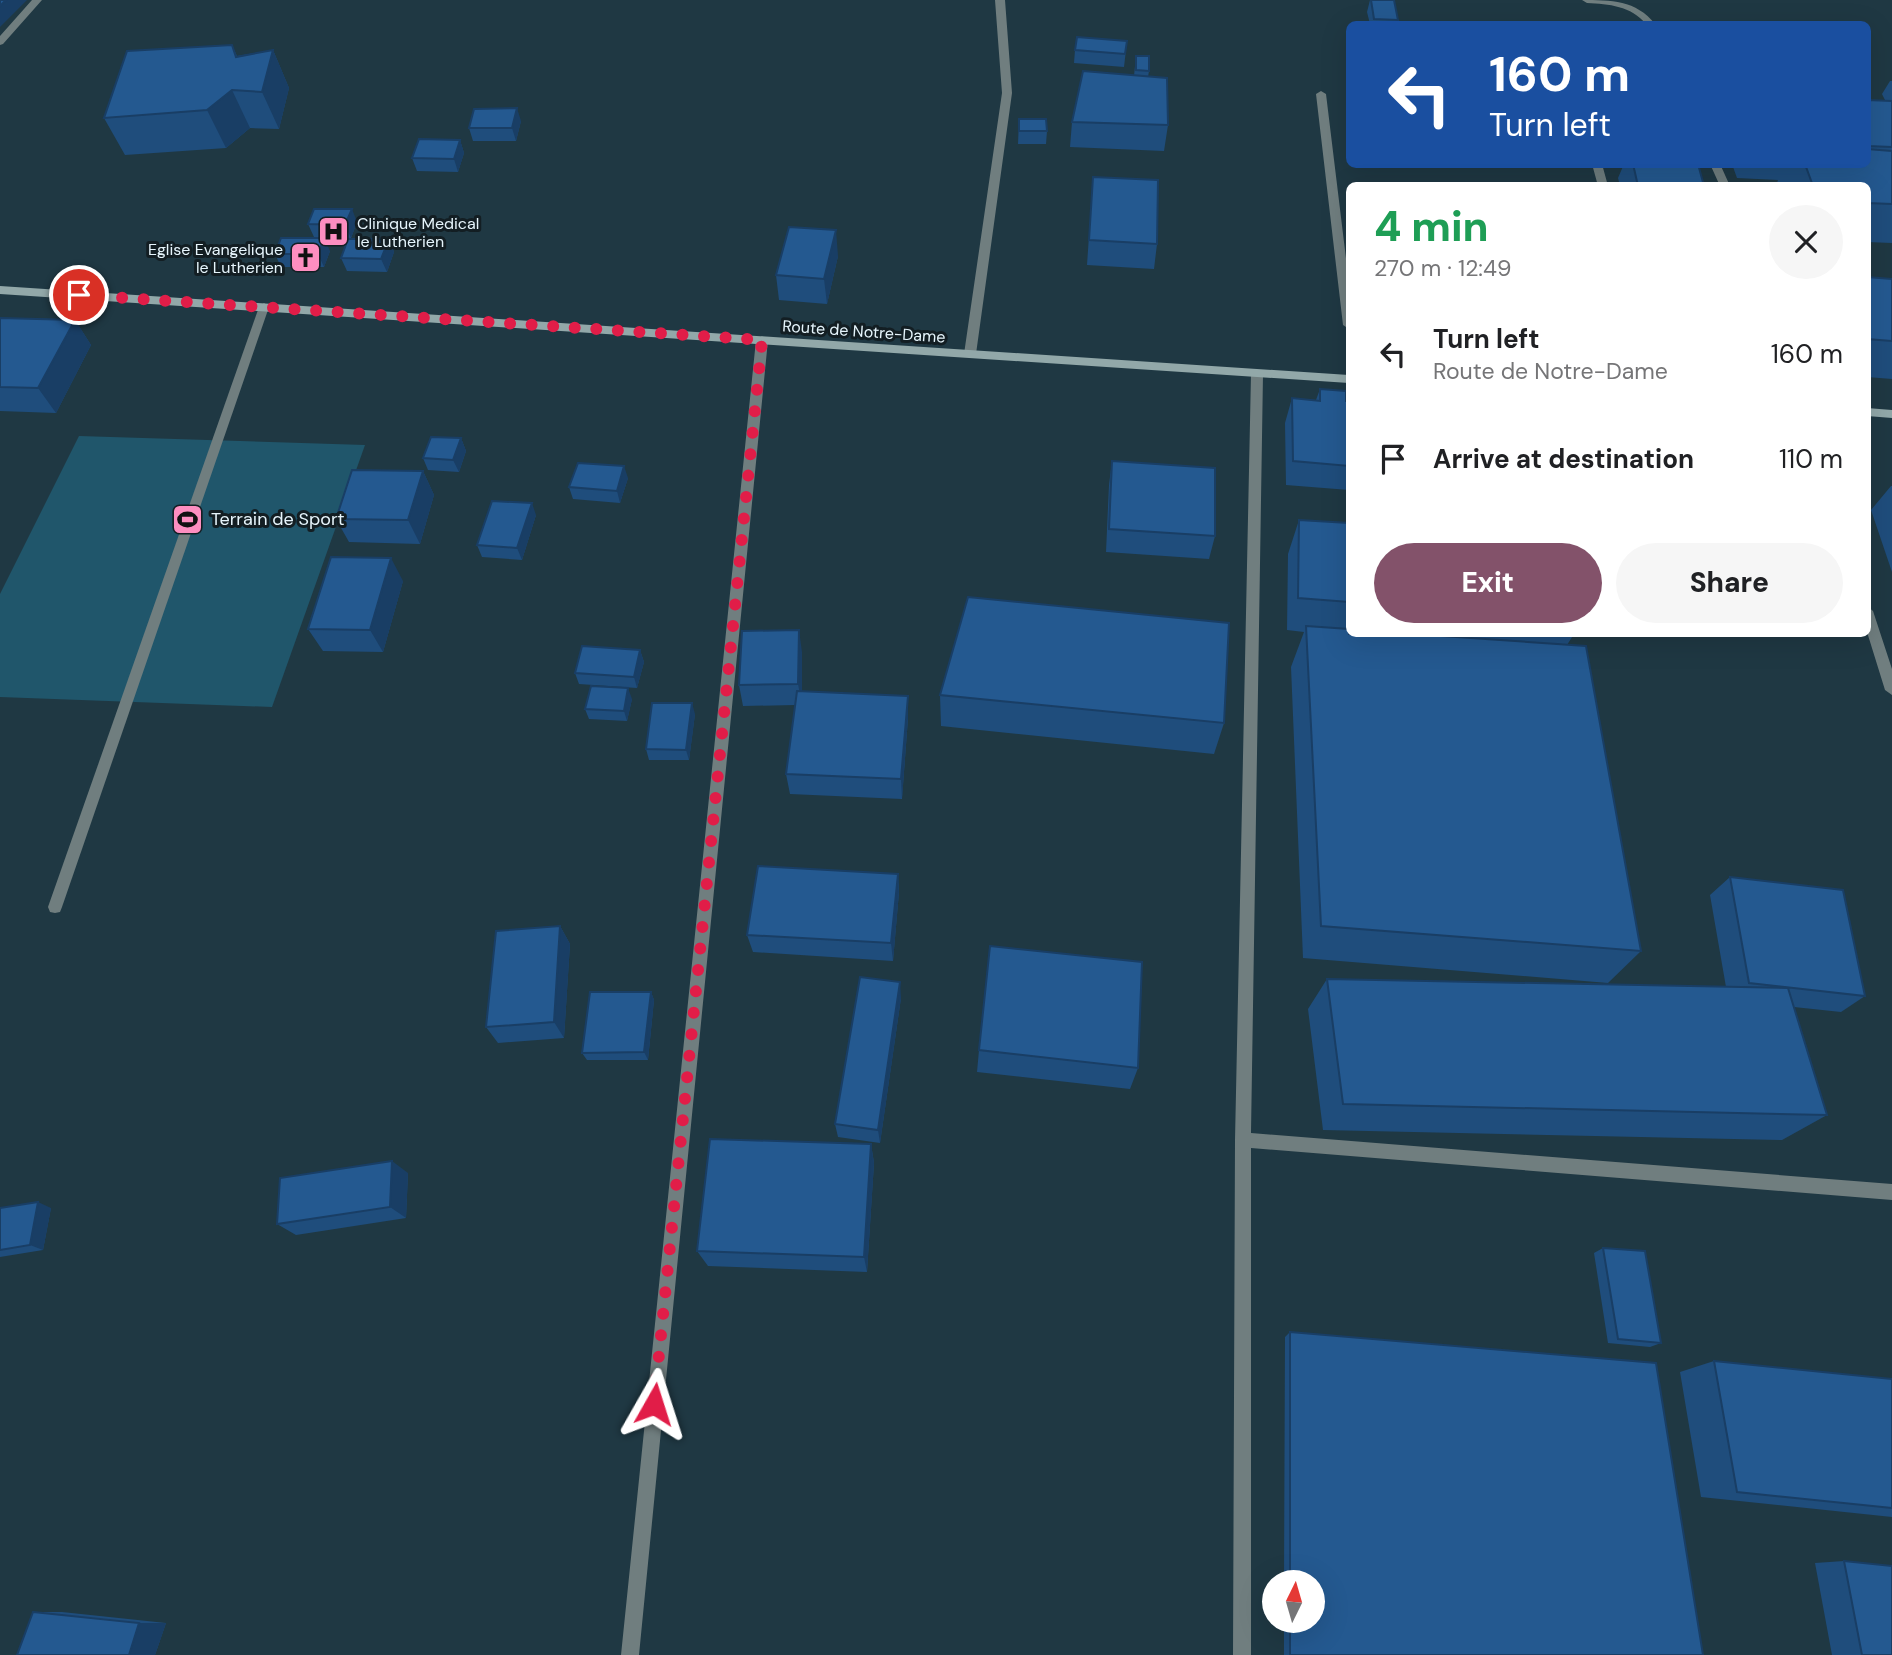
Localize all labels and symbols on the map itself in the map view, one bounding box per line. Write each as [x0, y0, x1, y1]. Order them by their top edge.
place label: Clinique Medical le Lutherien [357, 213, 479, 252]
hospital icon: Clinique Medical le Lutherien [317, 215, 351, 249]
place label: Eglise Evangelique le Lutherien [148, 239, 283, 278]
church icon: Eglise Evangelique le Lutherien [289, 241, 323, 275]
pin [49, 265, 109, 325]
street label: Route de Notre-Dame [782, 315, 946, 348]
sports icon: Terrain de Sport [171, 502, 205, 536]
place label: Terrain de Sport [211, 507, 345, 531]
position arrow [617, 1367, 691, 1441]
north arrow [1262, 1570, 1325, 1633]

